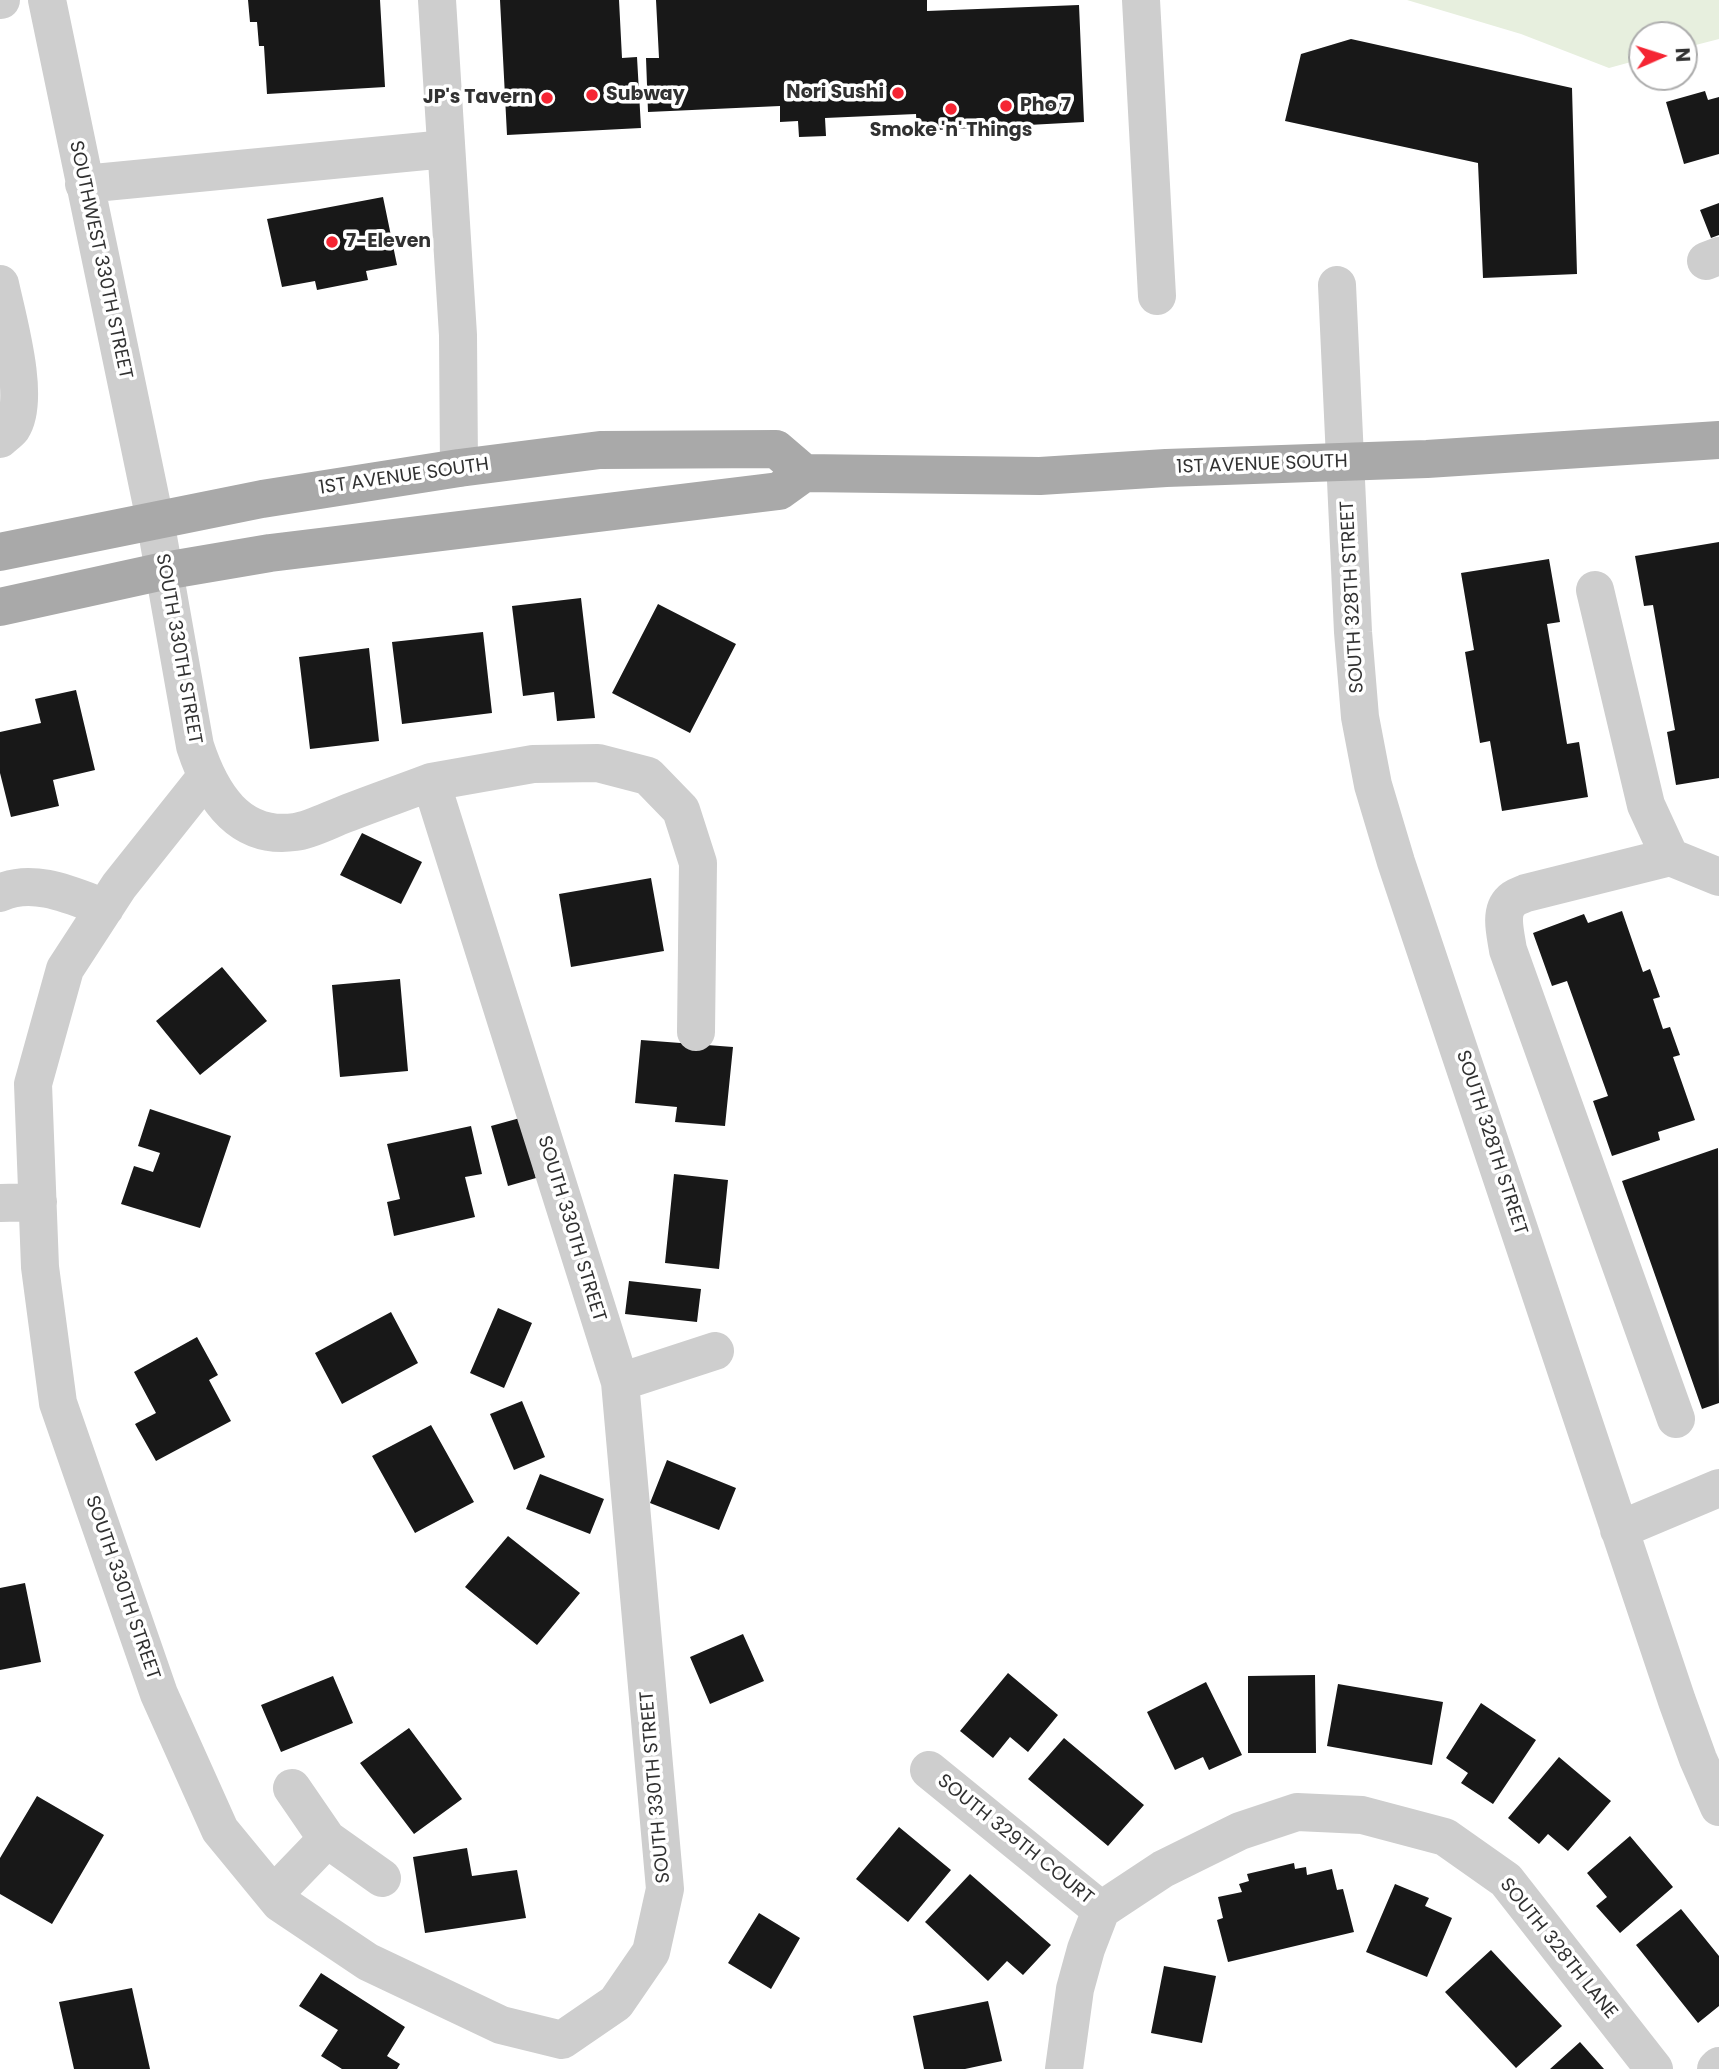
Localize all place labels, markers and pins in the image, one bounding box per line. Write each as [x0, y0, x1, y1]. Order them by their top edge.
place label: Nori Sushi [786, 82, 884, 104]
place label: Subway [606, 84, 685, 106]
marker: Nori Sushi [890, 85, 906, 101]
place label: JP's Tavern [423, 87, 533, 109]
marker: Subway [584, 87, 600, 103]
marker: JP's Tavern [539, 90, 555, 106]
place label: Pho 7 [1020, 95, 1071, 117]
marker: Pho 7 [998, 98, 1014, 114]
marker: Smoke 'n' Things [943, 101, 959, 117]
place label: Smoke 'n' Things [870, 120, 1032, 142]
place label: 7-Eleven [346, 231, 431, 253]
marker: 7-Eleven [324, 234, 340, 250]

